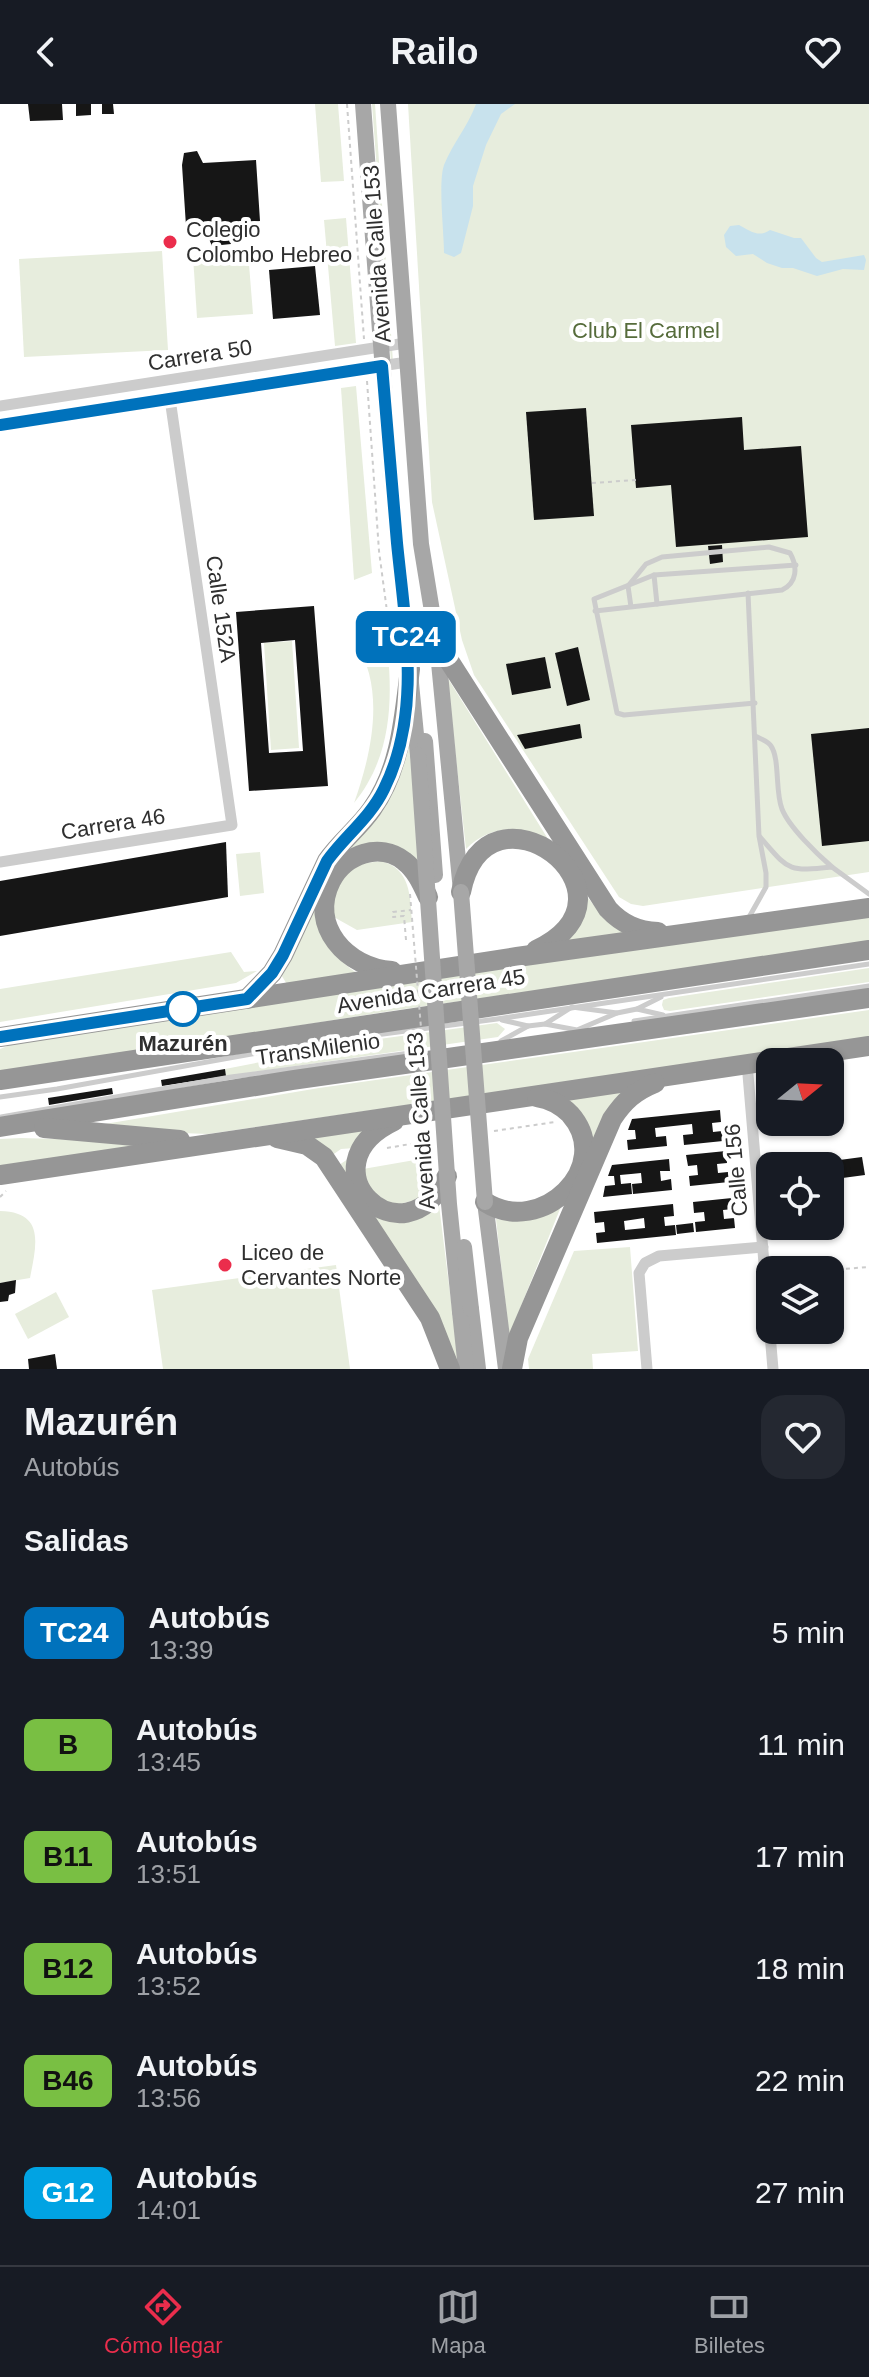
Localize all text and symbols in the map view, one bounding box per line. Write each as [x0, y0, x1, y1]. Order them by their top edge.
icon: back [24, 30, 68, 74]
icon: heart [801, 30, 845, 74]
text: Railo [390, 31, 479, 72]
street label: Avenida Calle 153 [358, 164, 396, 344]
place label: Colegio Colombo Hebreo [186, 217, 352, 267]
marker: Colegio Colombo Hebreo [161, 233, 179, 251]
park label: Club El Carmel [572, 318, 720, 343]
street label: Carrera 50 [146, 334, 254, 376]
street label: Calle 152A [201, 554, 241, 664]
line badge: TC24 [350, 611, 462, 663]
text: TC24 [372, 621, 440, 652]
street label: Carrera 46 [59, 803, 167, 845]
street label: Avenida Carrera 45 [335, 964, 527, 1018]
marker: Mazurén [166, 992, 200, 1026]
street label: TransMilenio [254, 1028, 382, 1070]
place label: Mazurén [138, 1031, 228, 1056]
street label: Avenida Calle 153 [402, 1031, 440, 1211]
north arrow [756, 1048, 844, 1136]
map controls [756, 1048, 844, 1344]
street label: Calle 156 [719, 1123, 753, 1217]
button: locate [756, 1152, 844, 1240]
place label: Liceo de Cervantes Norte [241, 1240, 401, 1290]
marker: Liceo de Cervantes Norte [216, 1256, 234, 1274]
button: layers [756, 1256, 844, 1344]
button: heart [761, 1395, 845, 1479]
text: Mazurén [24, 1401, 178, 1443]
text: Autobús [24, 1452, 119, 1482]
text: Salidas [24, 1524, 129, 1557]
text: Autobús [148, 1601, 270, 1634]
text: 5 min [772, 1616, 845, 1649]
text: TC24 [40, 1617, 108, 1648]
text: 13:39 [148, 1635, 214, 1665]
text: Autobús [136, 1713, 258, 1746]
text: 11 min [757, 1728, 845, 1761]
text: B [58, 1729, 78, 1760]
text: 13:45 [136, 1747, 201, 1777]
text: Autobús [136, 1825, 258, 1858]
text: 17 min [755, 1840, 845, 1873]
text: B11 [43, 1841, 93, 1872]
text: 13:51 [136, 1859, 201, 1889]
text: Autobús [136, 1937, 258, 1970]
text: 18 min [755, 1952, 845, 1985]
text: B12 [42, 1953, 94, 1984]
text: 13:52 [136, 1971, 201, 2001]
text: Autobús [136, 2049, 258, 2082]
text: 22 min [755, 2064, 845, 2097]
text: B46 [42, 2065, 94, 2096]
text: 13:56 [136, 2083, 201, 2113]
text: Autobús [136, 2161, 258, 2194]
text: 27 min [755, 2176, 845, 2209]
text: G12 [42, 2177, 94, 2208]
text: 14:01 [136, 2195, 201, 2225]
tab: Cómo llegar [104, 2285, 223, 2359]
tab: Mapa [431, 2285, 486, 2359]
tab: Billetes [694, 2285, 765, 2359]

